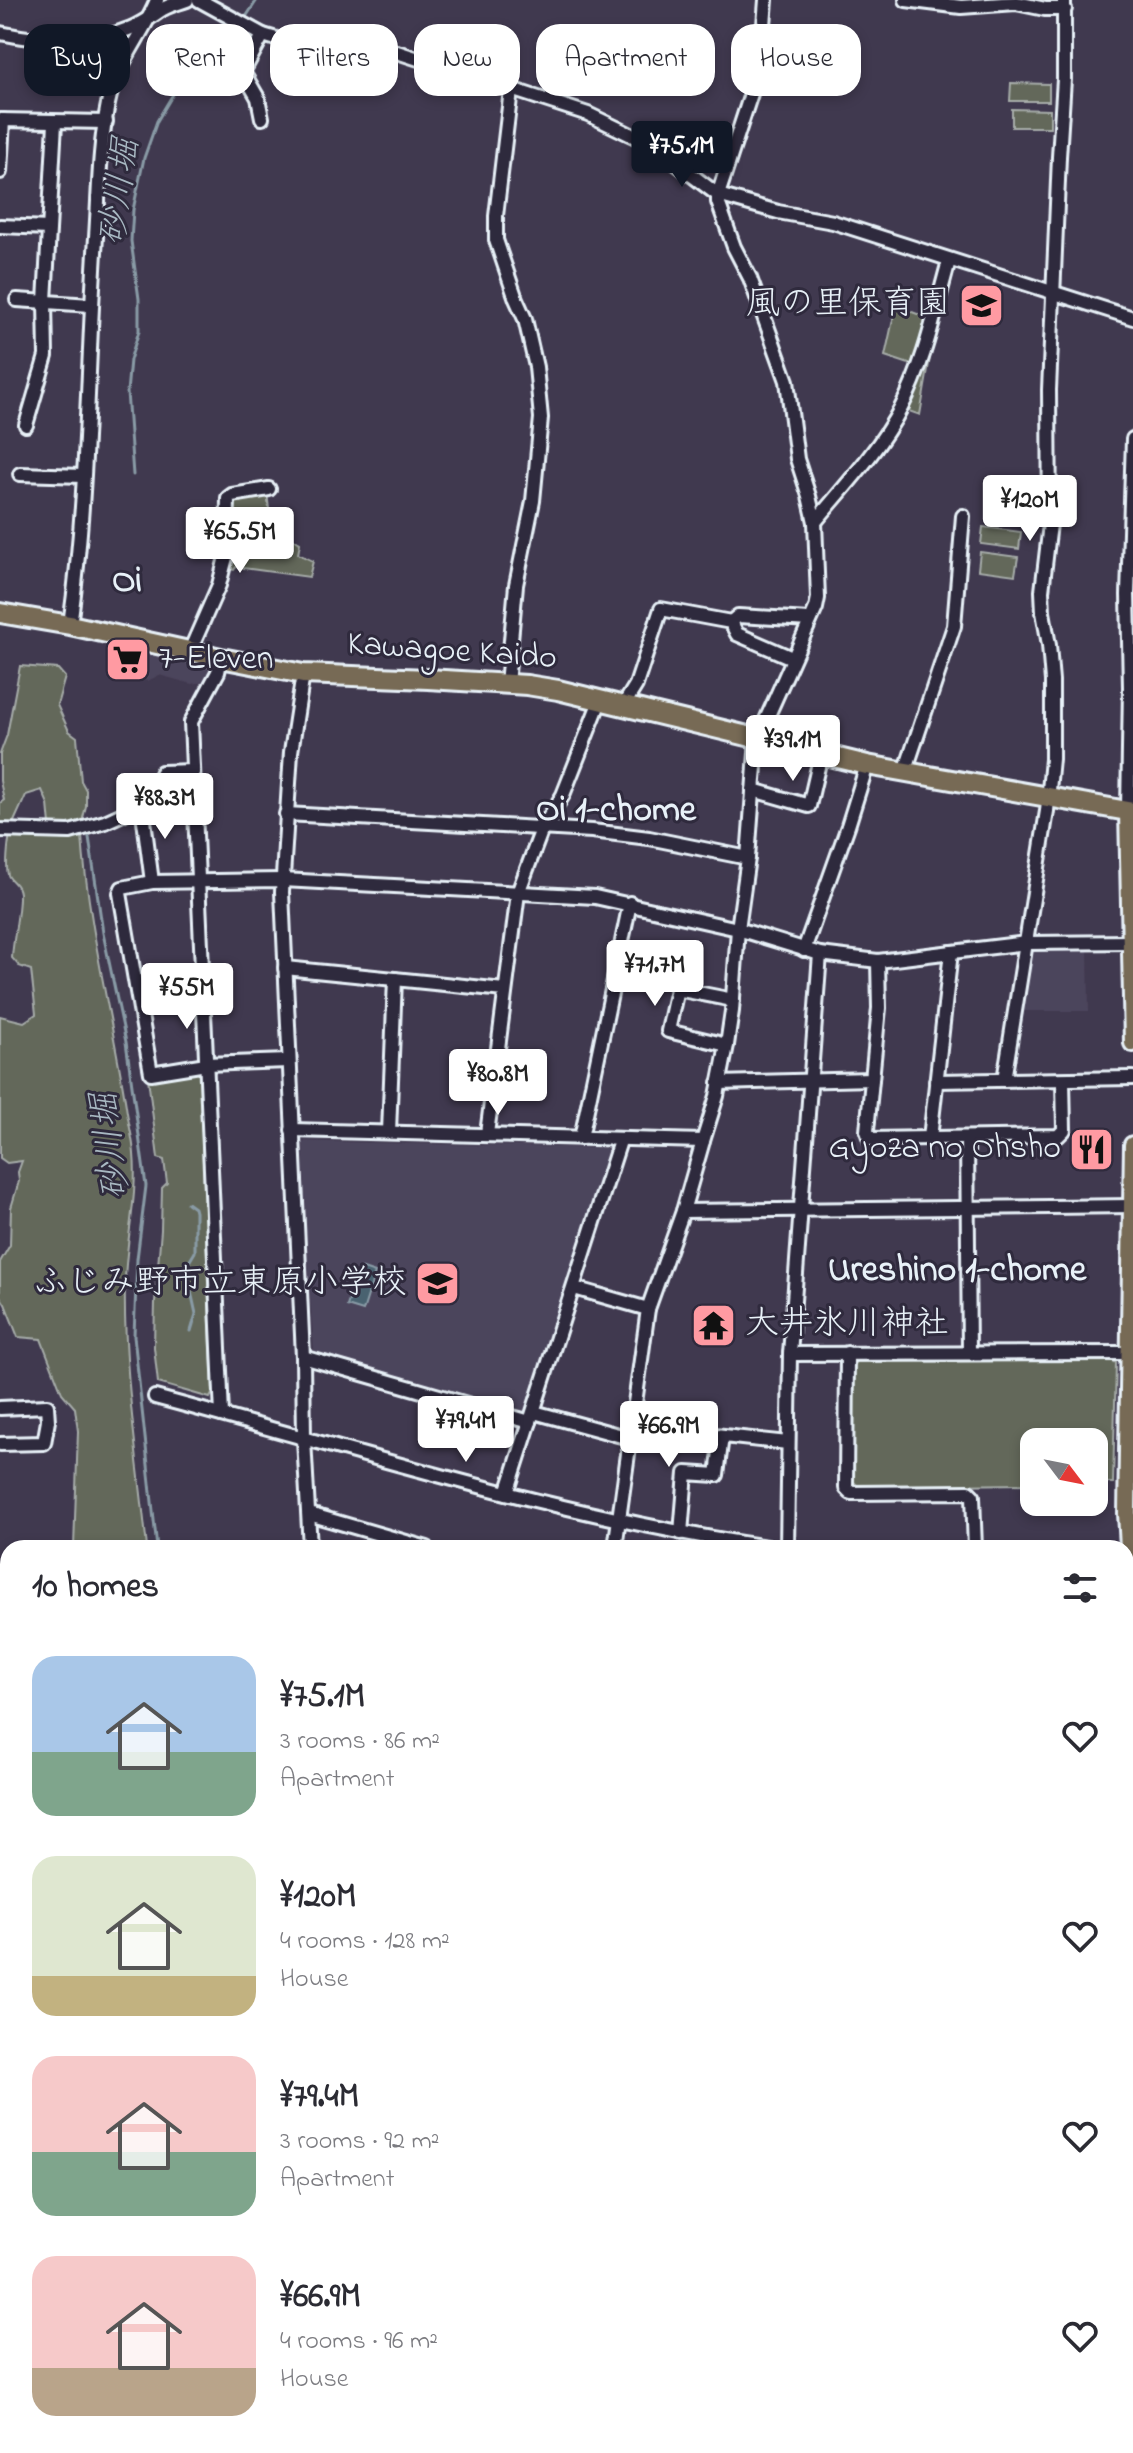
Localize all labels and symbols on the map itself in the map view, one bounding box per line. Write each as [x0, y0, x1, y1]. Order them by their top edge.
pin: ¥75.1M [617, 121, 747, 189]
water label: 砂川堀 [87, 133, 155, 249]
place label: 風の里保育園 [746, 280, 950, 330]
school or university icon: 風の里保育園 [957, 281, 1005, 329]
pin: ¥120M [974, 475, 1086, 543]
pin: ¥65.5M [175, 507, 305, 575]
district label: Oi [112, 556, 142, 609]
street label: Kawagoe Kaido [346, 620, 558, 684]
place label: 7-Eleven [159, 635, 273, 685]
supermarket icon: 7-Eleven [104, 636, 152, 684]
pin: ¥39.1M [728, 715, 858, 783]
pin: ¥88.3M [100, 773, 230, 841]
district label: Oi 1-chome [536, 785, 697, 838]
pin: ¥71.7M [590, 940, 720, 1008]
pin: ¥55M [140, 963, 234, 1031]
pin: ¥80.8M [433, 1049, 563, 1117]
water label: 砂川堀 [79, 1087, 145, 1203]
place label: Gyoza no Ohsho [828, 1124, 1061, 1174]
restaurant icon: Gyoza no Ohsho [1068, 1125, 1116, 1173]
district label: Ureshino 1-chome [828, 1245, 1087, 1298]
place label: ふじみ野市立東原小学校 [33, 1259, 407, 1309]
school or university icon: ふじみ野市立東原小学校 [414, 1260, 462, 1308]
place label: 大井氷川神社 [745, 1300, 949, 1350]
temple icon: 大井氷川神社 [690, 1301, 738, 1349]
pin: ¥79.4M [401, 1396, 531, 1464]
pin: ¥66.9M [604, 1401, 734, 1469]
north arrow [1020, 1428, 1108, 1516]

